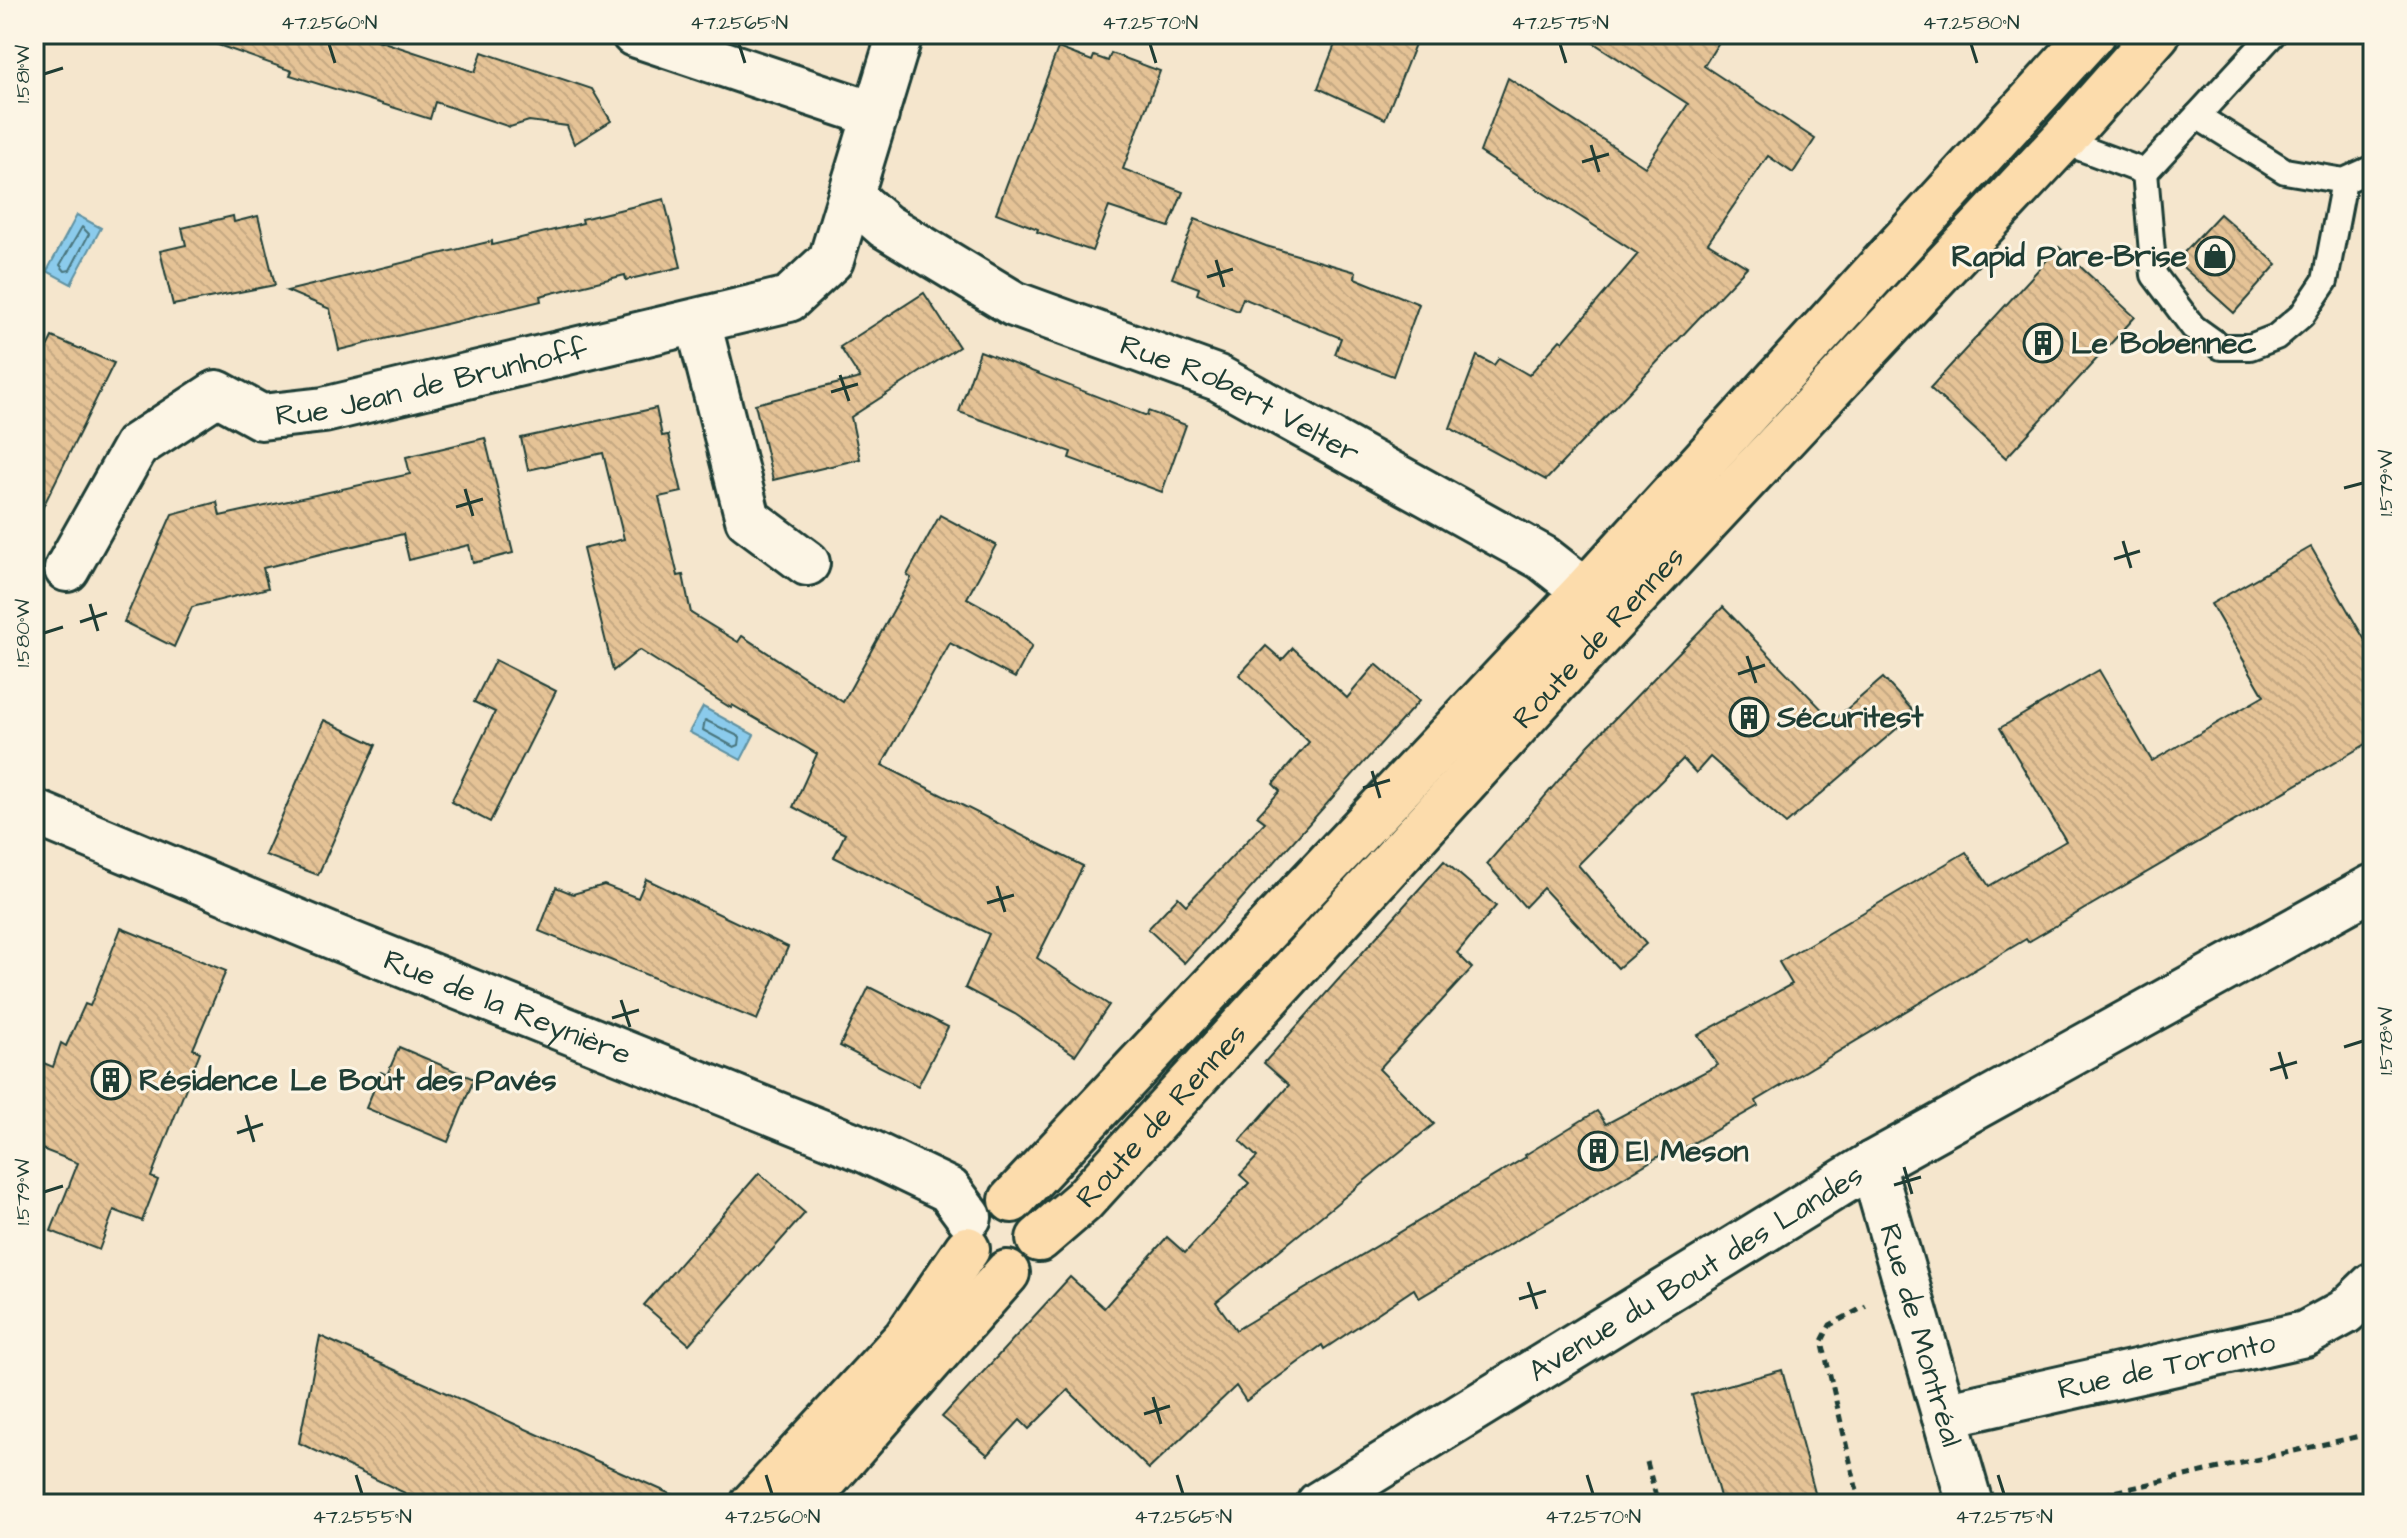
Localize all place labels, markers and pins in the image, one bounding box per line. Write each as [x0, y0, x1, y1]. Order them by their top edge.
shop icon: Rapid Pare-Brise [2194, 235, 2236, 277]
place label: Rapid Pare-Brise [1952, 236, 2187, 279]
building icon: Le Bobennec [2022, 322, 2064, 364]
place label: Le Bobennec [2071, 323, 2257, 365]
building icon: Sécuritest [1728, 696, 1770, 738]
place label: Sécuritest [1776, 697, 1924, 739]
building icon: Résidence Le Bout des Pavés [90, 1059, 132, 1101]
place label: Résidence Le Bout des Pavés [139, 1060, 557, 1102]
building icon: El Meson [1577, 1130, 1619, 1172]
place label: El Meson [1626, 1131, 1748, 1173]

